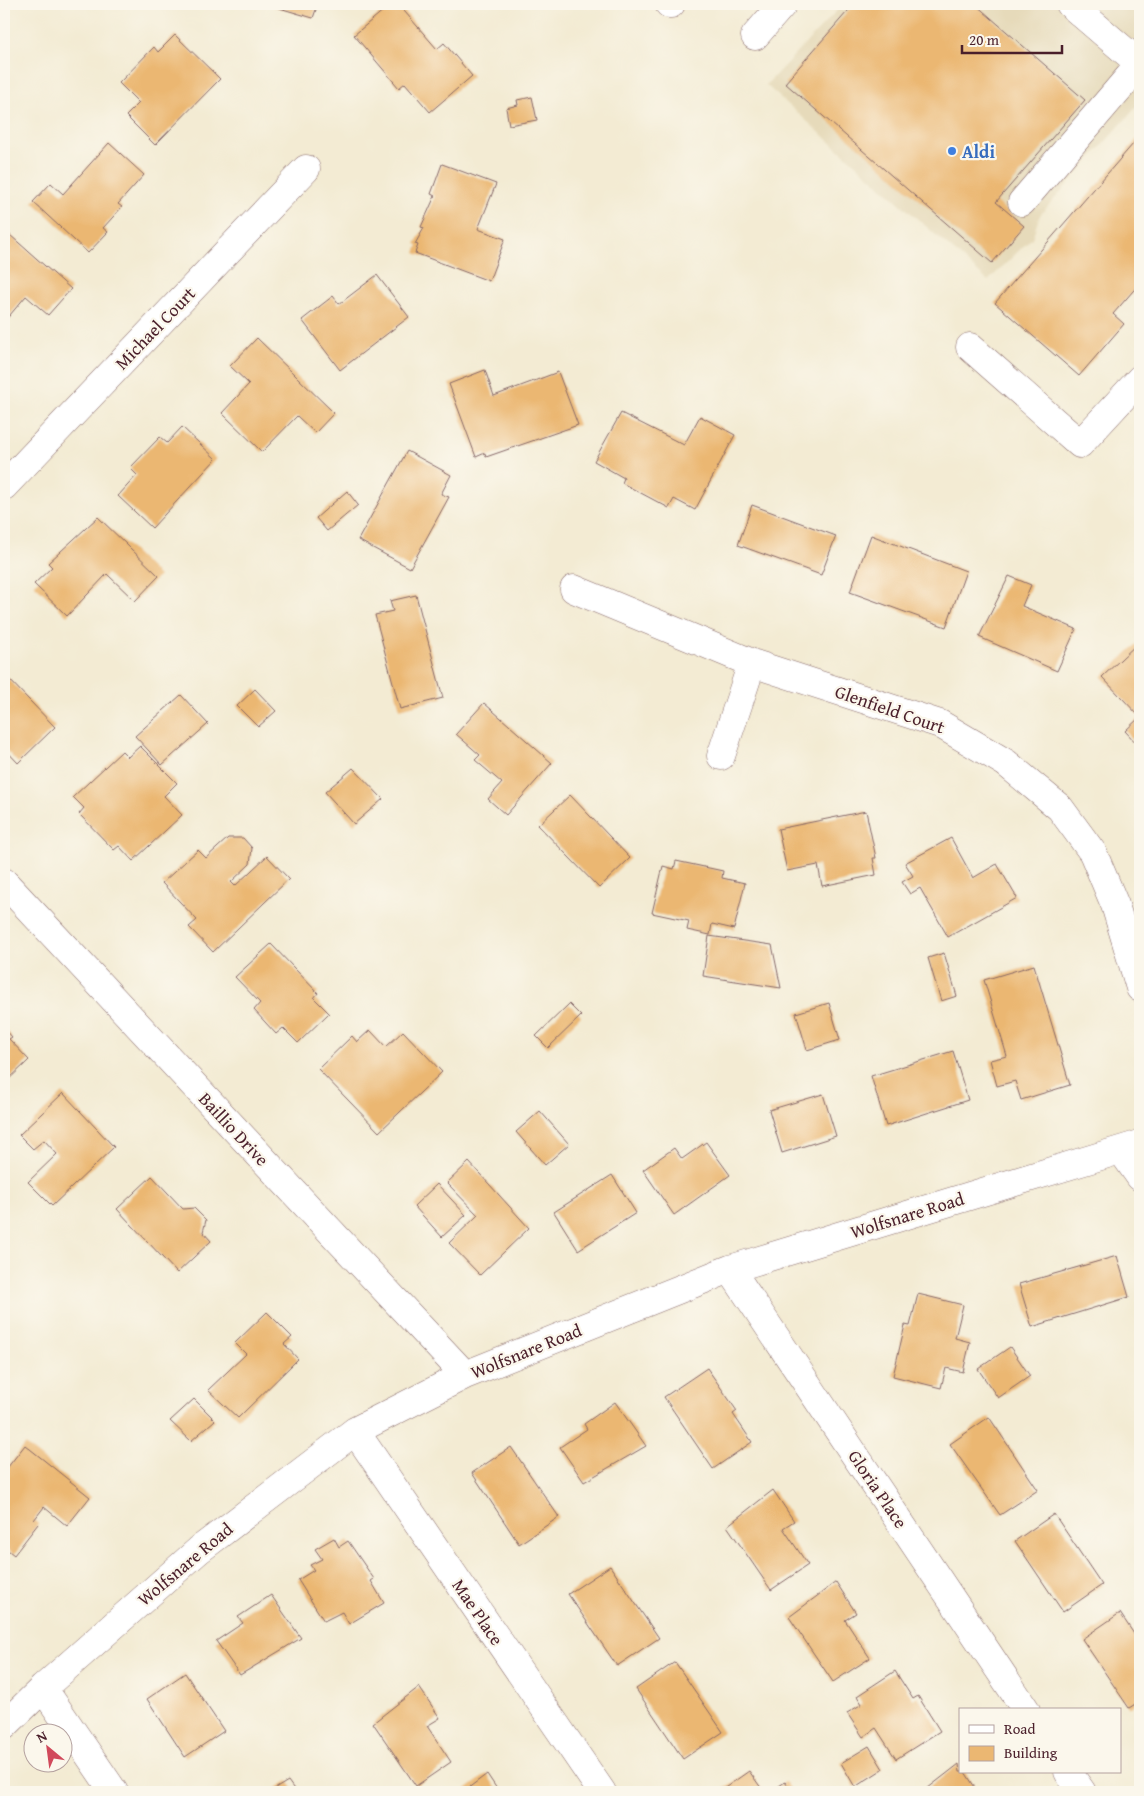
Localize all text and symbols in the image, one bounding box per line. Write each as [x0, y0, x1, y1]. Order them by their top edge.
scale bar [962, 22, 1062, 54]
text: 20 m [969, 29, 1000, 50]
place label: Aldi [962, 138, 995, 165]
marker: Aldi [946, 145, 958, 157]
street label: Michael Court [108, 280, 202, 376]
street label: Glenfield Court [831, 678, 949, 741]
street label: Baillio Drive [193, 1086, 275, 1172]
street label: Wolfsnare Road [847, 1185, 968, 1245]
street label: Wolfsnare Road [466, 1316, 586, 1386]
street label: Gloria Place [842, 1444, 914, 1534]
street label: Wolfsnare Road [131, 1516, 239, 1612]
street label: Mae Place [446, 1573, 510, 1651]
legend [959, 1708, 1122, 1774]
text: Road [1004, 1718, 1035, 1739]
north arrow [22, 1724, 72, 1774]
text: N [33, 1725, 51, 1748]
text: Building [1004, 1742, 1058, 1763]

